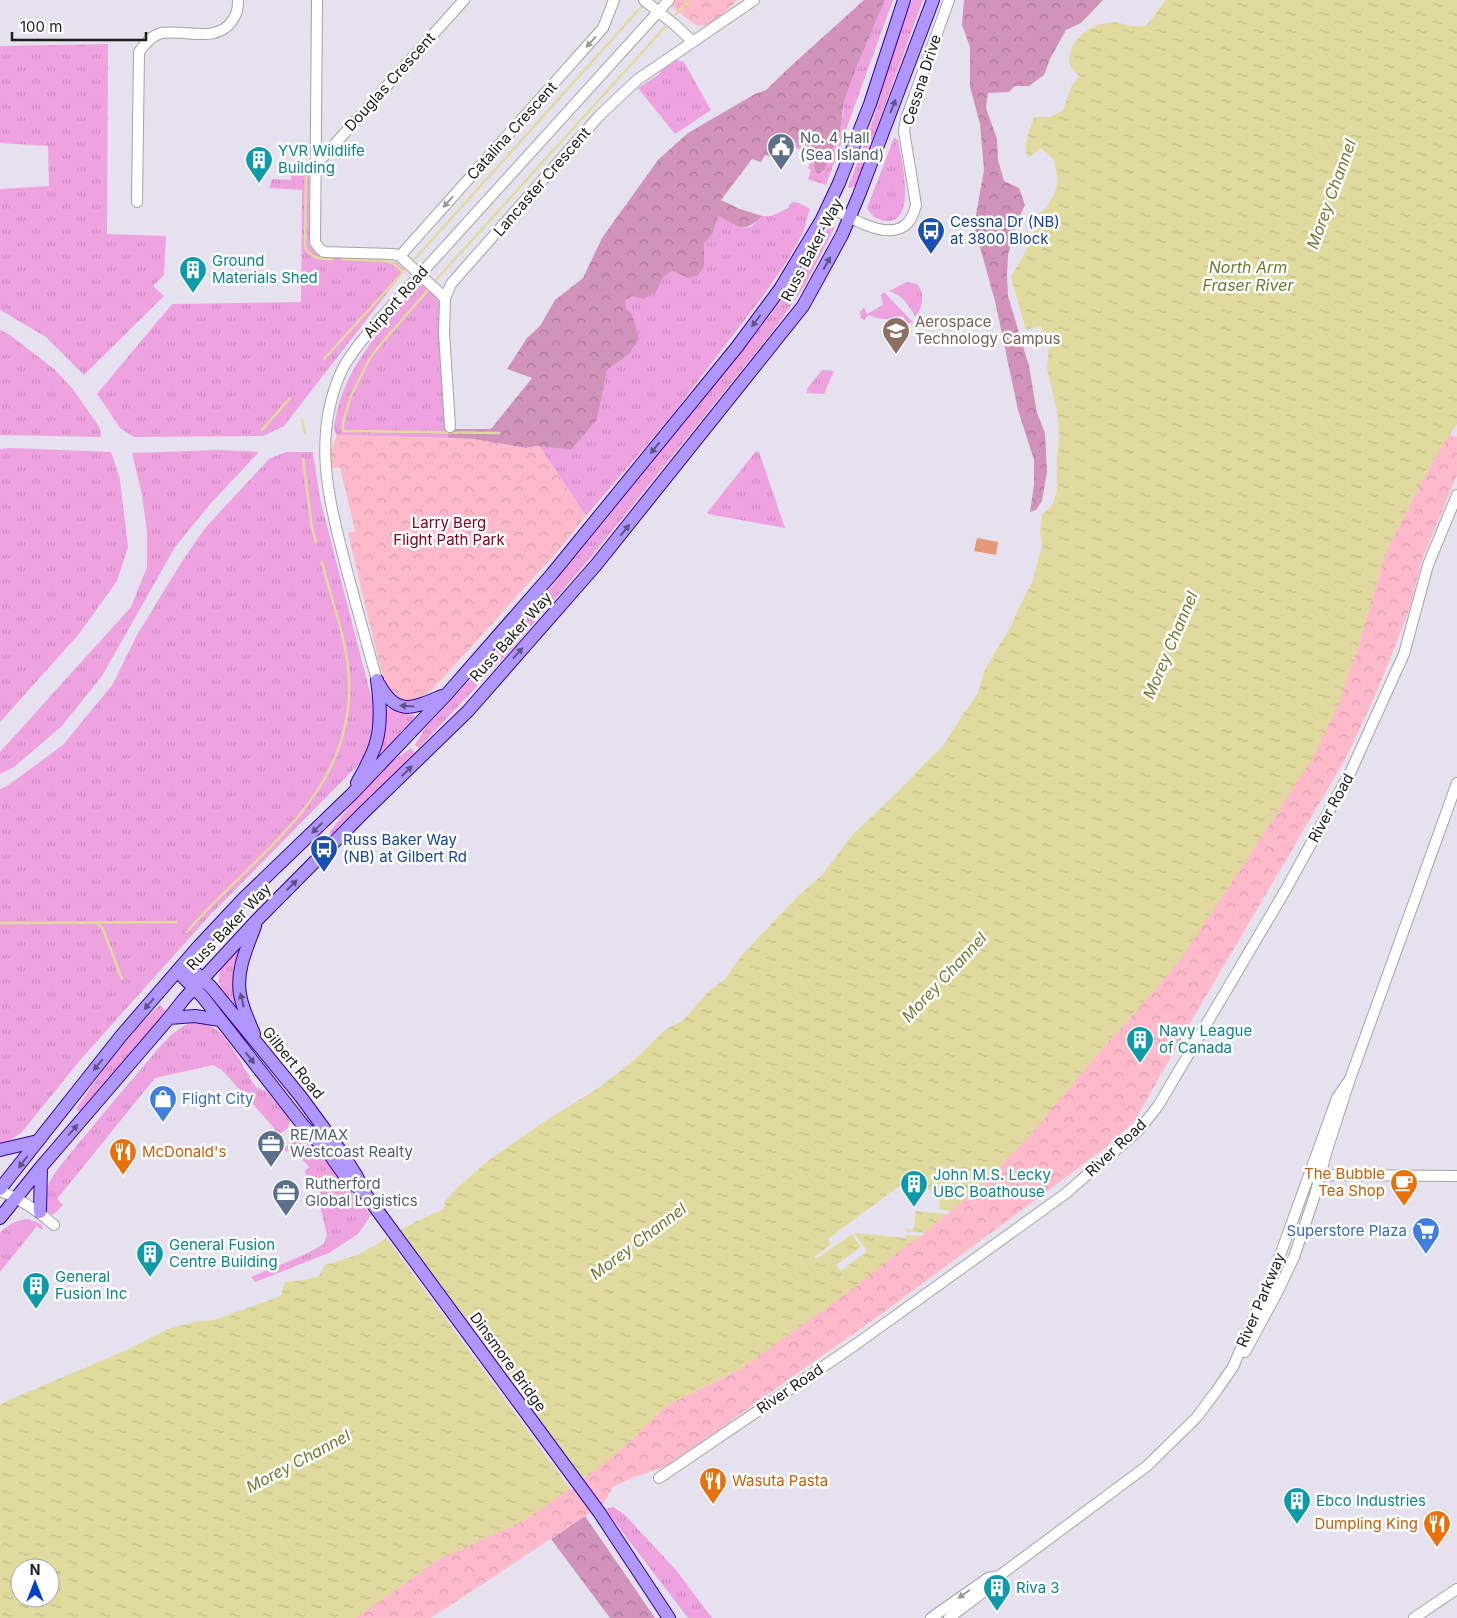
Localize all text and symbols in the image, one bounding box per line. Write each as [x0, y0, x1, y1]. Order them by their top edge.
scale bar [12, 10, 146, 42]
text: 100 m [20, 17, 62, 36]
street label: Douglas Crescent [340, 28, 439, 135]
street label: Cessna Drive [898, 32, 945, 128]
one-way arrow [585, 35, 597, 47]
street label: Catalina Crescent [463, 78, 561, 184]
one-way arrow [890, 99, 897, 114]
street label: Lancaster Crescent [489, 123, 594, 240]
place label: No. 4 Hall (Sea Island) [800, 128, 884, 164]
public building icon: No. 4 Hall (Sea Island) [766, 132, 796, 171]
water label: Morey Channel [1302, 136, 1360, 252]
place label: YVR Wildlife Building [278, 141, 365, 177]
building icon: YVR Wildlife Building [244, 145, 274, 184]
street label: Russ Baker Way [776, 194, 847, 305]
one-way arrow [442, 196, 454, 208]
place label: Cessna Dr (NB) at 3800 Block [950, 212, 1060, 248]
bus stop icon: Cessna Dr (NB) at 3800 Block [916, 216, 946, 255]
place label: Ground Materials Shed [212, 251, 318, 287]
building icon: Ground Materials Shed [178, 255, 208, 294]
one-way arrow [822, 256, 831, 270]
water label: North Arm Fraser River [1203, 257, 1294, 295]
street label: Airport Road [359, 262, 432, 342]
place label: Aerospace Technology Campus [915, 312, 1061, 348]
one-way arrow [751, 314, 761, 328]
school or university icon: Aerospace Technology Campus [881, 316, 911, 355]
one-way arrow [649, 441, 660, 454]
park label: Larry Berg Flight Path Park [393, 513, 505, 549]
one-way arrow [619, 524, 630, 537]
street label: Russ Baker Way [465, 588, 556, 685]
water label: Morey Channel [1138, 588, 1202, 702]
one-way arrow [512, 647, 524, 659]
one-way arrow [399, 701, 415, 709]
one-way arrow [401, 765, 413, 777]
street label: River Road [1304, 770, 1357, 846]
one-way arrow [311, 821, 323, 833]
place label: Russ Baker Way (NB) at Gilbert Rd [343, 830, 467, 866]
bus stop icon: Russ Baker Way (NB) at Gilbert Rd [309, 834, 339, 873]
street label: Russ Baker Way [182, 879, 275, 974]
one-way arrow [285, 879, 297, 891]
water label: Morey Channel [897, 928, 991, 1026]
one-way arrow [238, 992, 246, 1008]
one-way arrow [143, 997, 155, 1009]
place label: Navy League of Canada [1159, 1021, 1252, 1057]
street label: Gilbert Road [258, 1023, 328, 1103]
building icon: Navy League of Canada [1125, 1025, 1155, 1064]
one-way arrow [245, 1052, 256, 1065]
one-way arrow [93, 1058, 104, 1071]
shop icon: Flight City [148, 1084, 178, 1123]
place label: Flight City [182, 1089, 254, 1108]
street label: River Road [1081, 1115, 1150, 1181]
one-way arrow [67, 1124, 79, 1136]
place label: RE/MAX Westcoast Realty [290, 1125, 413, 1161]
office icon: RE/MAX Westcoast Realty [256, 1129, 286, 1168]
restaurant icon: McDonald's [108, 1137, 138, 1176]
place label: McDonald's [142, 1142, 227, 1161]
one-way arrow [17, 1155, 28, 1168]
place label: The Bubble Tea Shop [1304, 1164, 1385, 1200]
place label: John M.S. Lecky UBC Boathouse [933, 1165, 1052, 1201]
cafe icon: The Bubble Tea Shop [1389, 1168, 1419, 1207]
building icon: John M.S. Lecky UBC Boathouse [899, 1169, 929, 1208]
place label: Rutherford Global Logistics [305, 1174, 418, 1210]
office icon: Rutherford Global Logistics [271, 1178, 301, 1217]
water label: Morey Channel [586, 1198, 690, 1284]
supermarket icon: Superstore Plaza [1411, 1216, 1441, 1255]
place label: Superstore Plaza [1287, 1221, 1407, 1240]
place label: General Fusion Centre Building [169, 1235, 278, 1271]
building icon: General Fusion Centre Building [135, 1239, 165, 1278]
street label: River Parkway [1232, 1249, 1289, 1350]
place label: General Fusion Inc [55, 1267, 127, 1303]
building icon: General Fusion Inc [21, 1271, 51, 1310]
street label: Dinsmore Bridge [466, 1308, 551, 1415]
street label: River Road [753, 1359, 827, 1418]
water label: Morey Channel [242, 1425, 354, 1497]
restaurant icon: Wasuta Pasta [698, 1466, 728, 1505]
place label: Wasuta Pasta [732, 1471, 828, 1490]
building icon: Ebco Industries [1282, 1486, 1312, 1525]
place label: Ebco Industries [1316, 1491, 1426, 1510]
restaurant icon: Dumpling King [1422, 1509, 1452, 1548]
place label: Dumpling King [1314, 1514, 1418, 1533]
north arrow [10, 1558, 60, 1608]
text: N [30, 1561, 40, 1578]
building icon: Riva 3 [982, 1573, 1012, 1612]
place label: Riva 3 [1016, 1578, 1060, 1597]
one-way arrow [958, 1589, 971, 1600]

